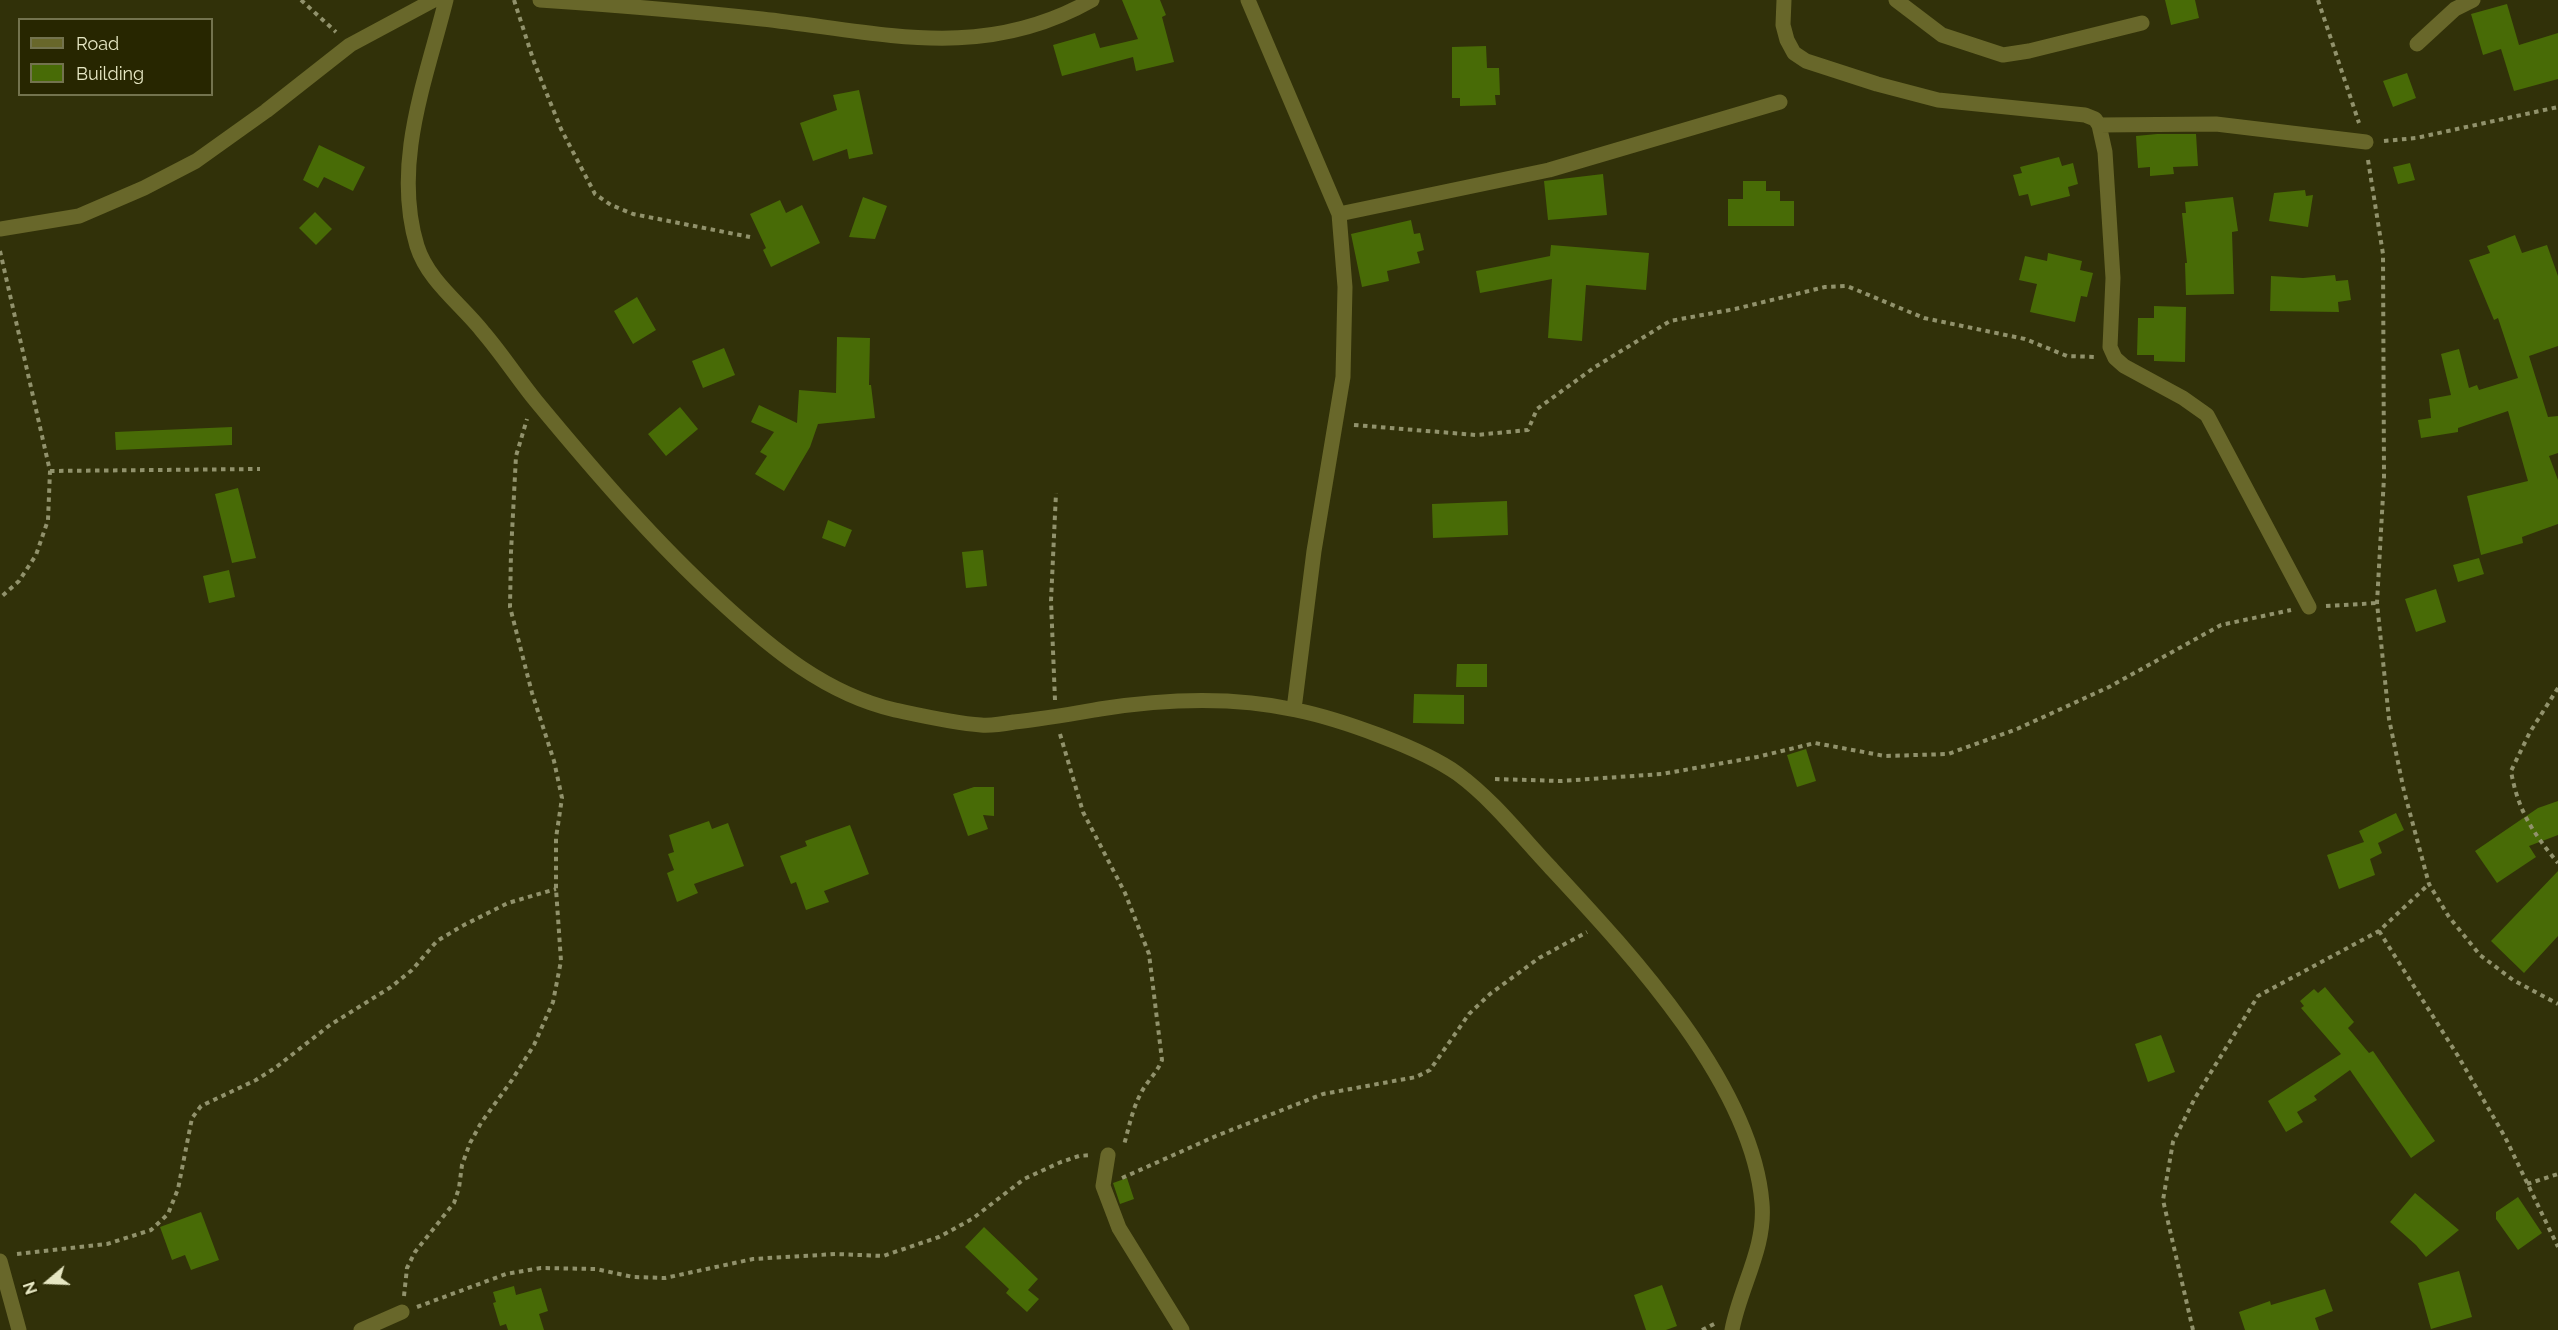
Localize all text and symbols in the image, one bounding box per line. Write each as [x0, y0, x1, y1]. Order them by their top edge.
legend [18, 18, 213, 96]
text: Road [76, 33, 119, 54]
text: Building [76, 63, 144, 84]
north arrow [18, 1252, 78, 1312]
text: N [20, 1279, 41, 1297]

